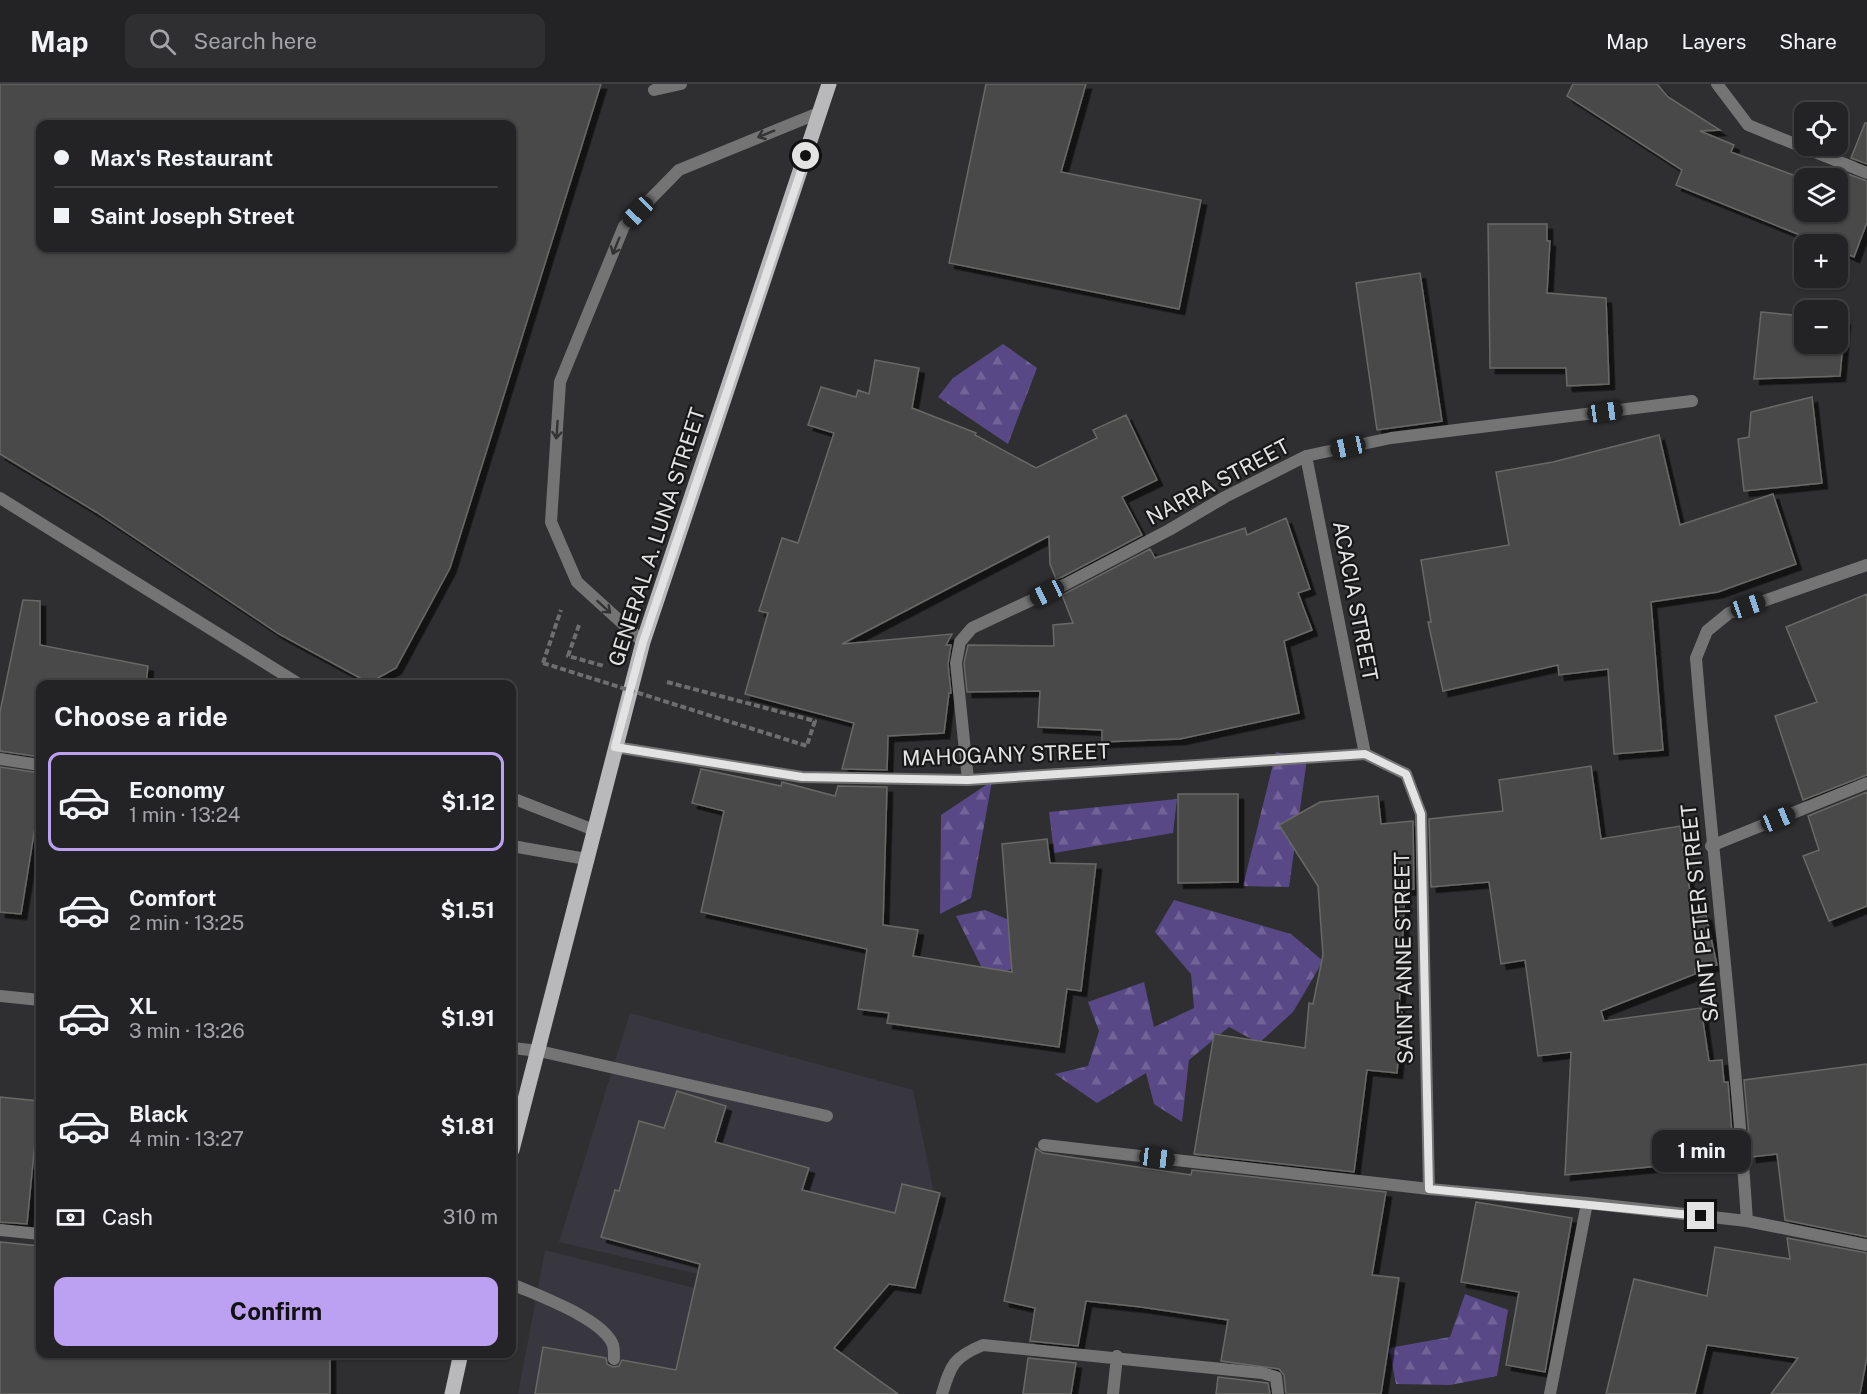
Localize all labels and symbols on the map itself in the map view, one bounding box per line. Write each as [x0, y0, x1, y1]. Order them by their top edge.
one-way arrow [758, 129, 776, 140]
route start [792, 142, 819, 169]
car [619, 193, 657, 231]
one-way arrow [610, 237, 621, 255]
car [1586, 401, 1624, 423]
street label: GENERAL A. LUNA STREET [603, 404, 710, 669]
one-way arrow [551, 420, 562, 440]
street label: NARRA STREET [1142, 433, 1294, 530]
car [1329, 434, 1367, 460]
street label: ACACIA STREET [1328, 519, 1383, 683]
car [1027, 577, 1067, 609]
car [1728, 592, 1768, 620]
one-way arrow [596, 600, 611, 614]
street label: MAHOGANY STREET [902, 738, 1110, 771]
street label: SAINT PETER STREET [1676, 803, 1723, 1023]
car [1758, 804, 1798, 834]
street label: SAINT ANNE STREET [1389, 852, 1418, 1064]
callout: 1 min [1652, 1129, 1750, 1171]
car [1138, 1147, 1176, 1169]
route end [1687, 1202, 1714, 1229]

